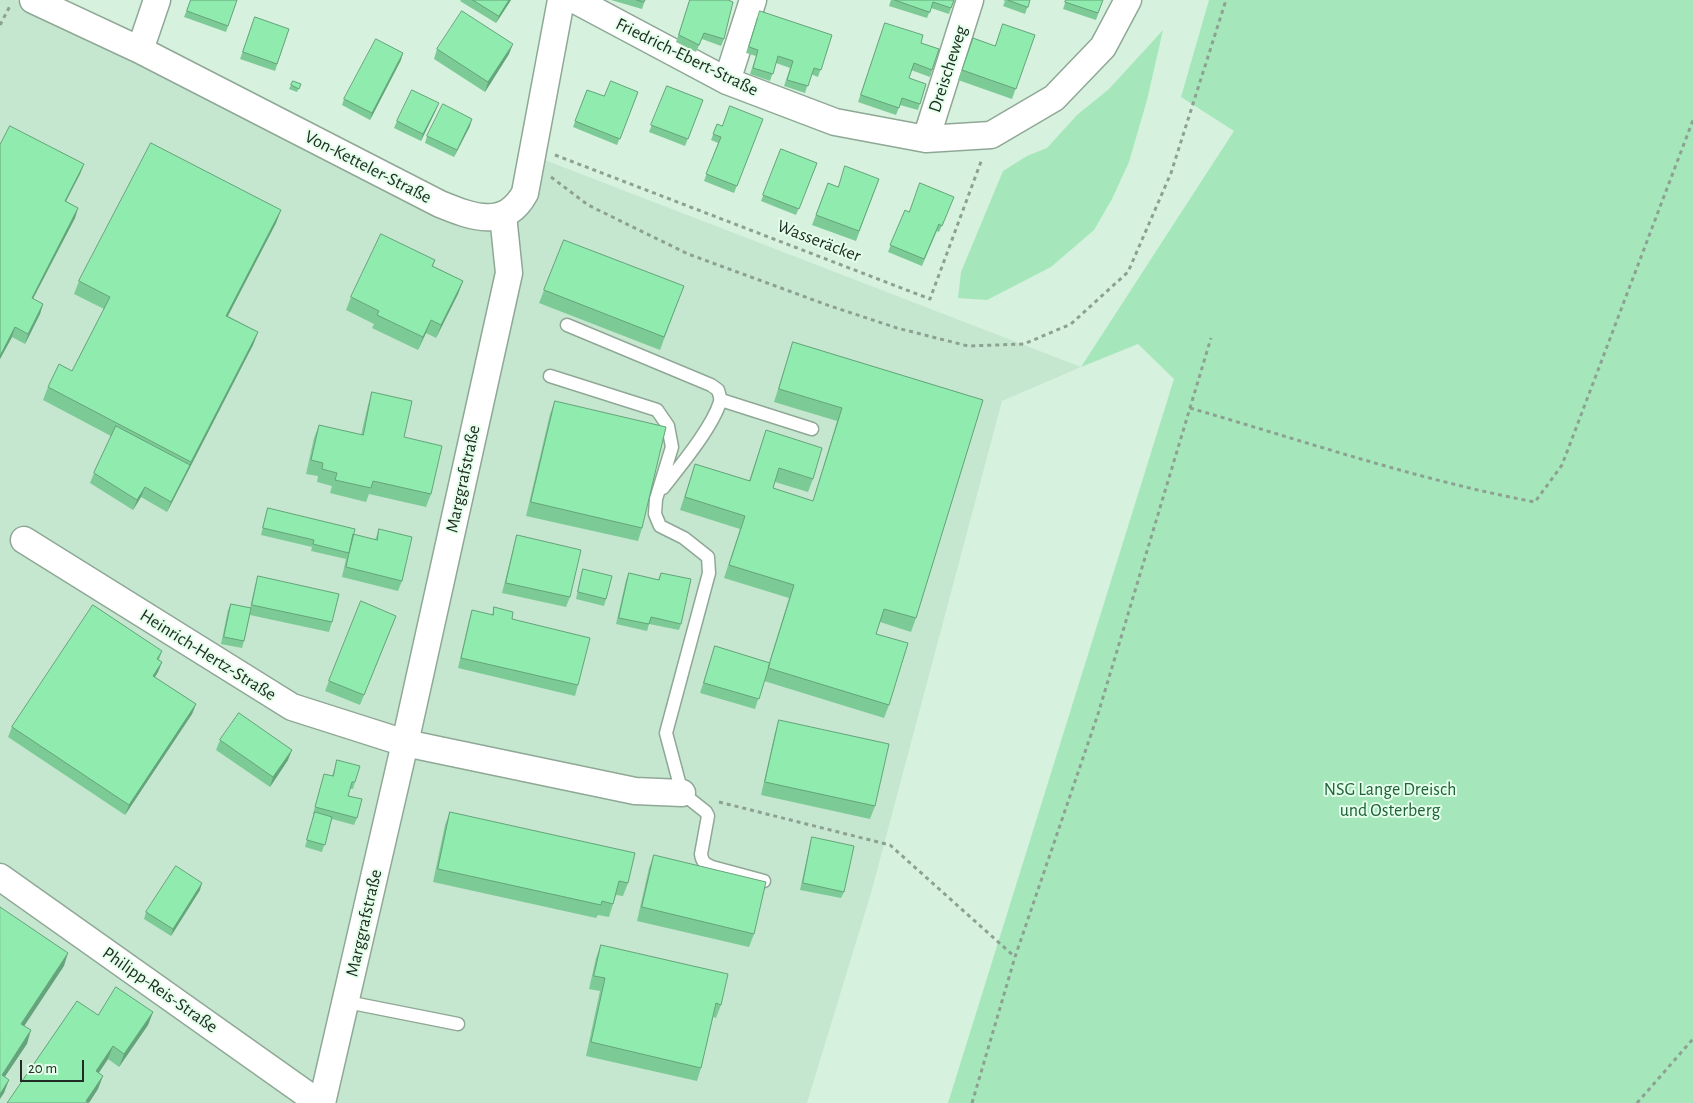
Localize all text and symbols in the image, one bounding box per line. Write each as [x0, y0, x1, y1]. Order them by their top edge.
street label: Friedrich-Ebert-Straße [612, 13, 762, 101]
street label: Dreischeweg [924, 23, 972, 115]
street label: Von-Ketteler-Straße [301, 126, 435, 208]
street label: Wasseräcker [774, 215, 864, 267]
street label: Marggrafstraße [441, 423, 485, 535]
street label: Heinrich-Hertz-Straße [136, 604, 280, 706]
park label: NSG Lange Dreisch und Osterberg [1324, 779, 1456, 822]
street label: Marggrafstraße [341, 867, 387, 979]
street label: Philipp-Reis-Straße [98, 942, 222, 1038]
scale bar [22, 1050, 86, 1082]
text: 20 m [28, 1061, 57, 1076]

